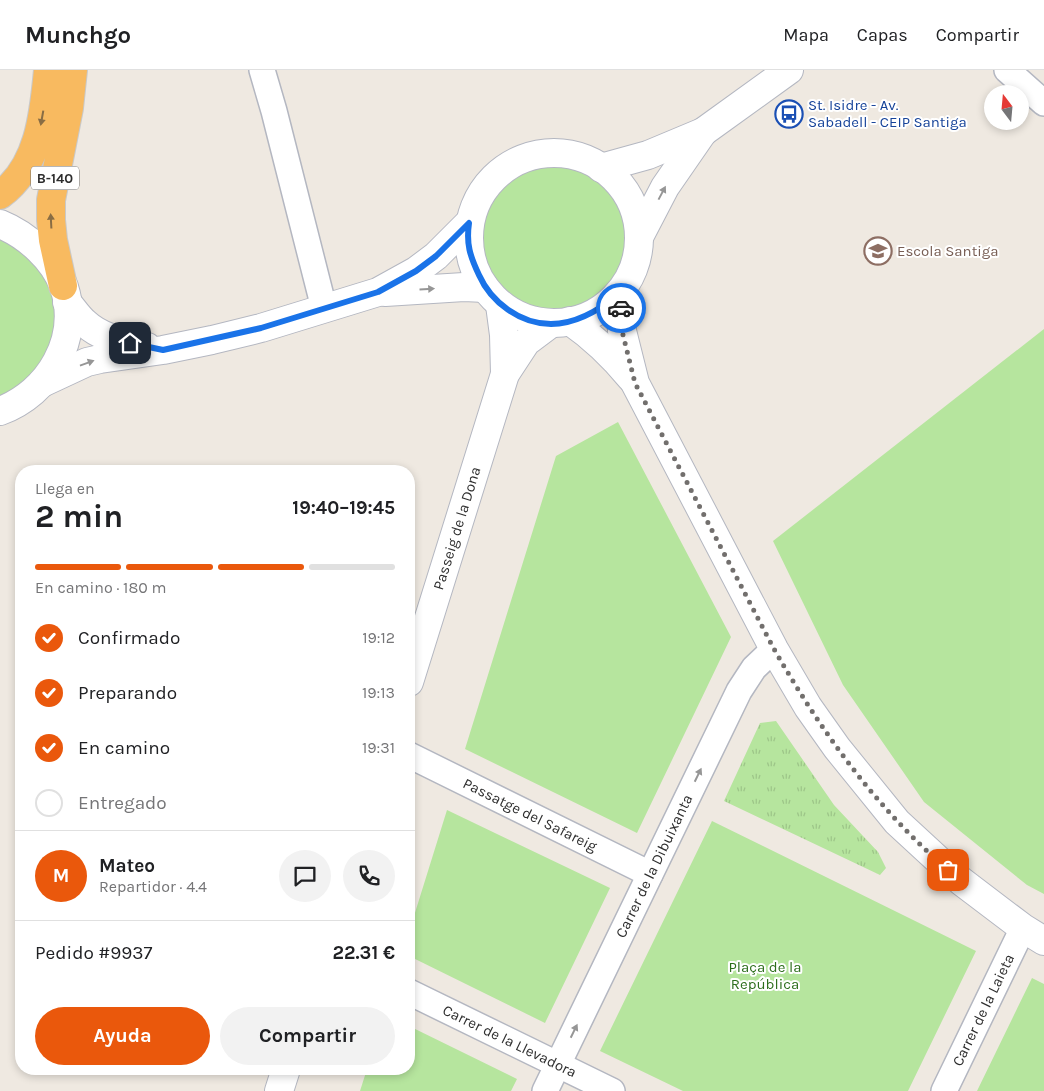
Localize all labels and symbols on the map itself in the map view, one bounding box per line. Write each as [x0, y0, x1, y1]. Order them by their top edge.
north arrow [984, 85, 1029, 130]
place label: St. Isidre - Av. Sabadell - CEIP Santiga [808, 96, 967, 131]
bus stop icon: St. Isidre - Av. Sabadell - CEIP Santiga [774, 99, 804, 129]
one-way arrow [38, 111, 46, 127]
road number: B-140 [31, 166, 79, 190]
one-way arrow [657, 187, 666, 200]
one-way arrow [47, 213, 55, 229]
school or university icon: Escola Santiga [863, 236, 893, 266]
place label: Escola Santiga [897, 242, 998, 260]
courier [596, 283, 646, 333]
one-way arrow [419, 285, 435, 293]
pin [109, 322, 151, 364]
one-way arrow [79, 359, 94, 366]
street label: Passeig de la Dona [429, 464, 485, 592]
one-way arrow [693, 767, 702, 782]
street label: Passatge del Safareig [460, 774, 601, 856]
street label: Carrer de la Dibuixanta [612, 791, 696, 941]
pin [927, 849, 969, 891]
street label: Carrer de la Laieta [948, 951, 1018, 1069]
park label: Plaça de la República [729, 958, 801, 993]
street label: Carrer de la Llevadora [440, 1001, 580, 1081]
one-way arrow [570, 1024, 578, 1039]

